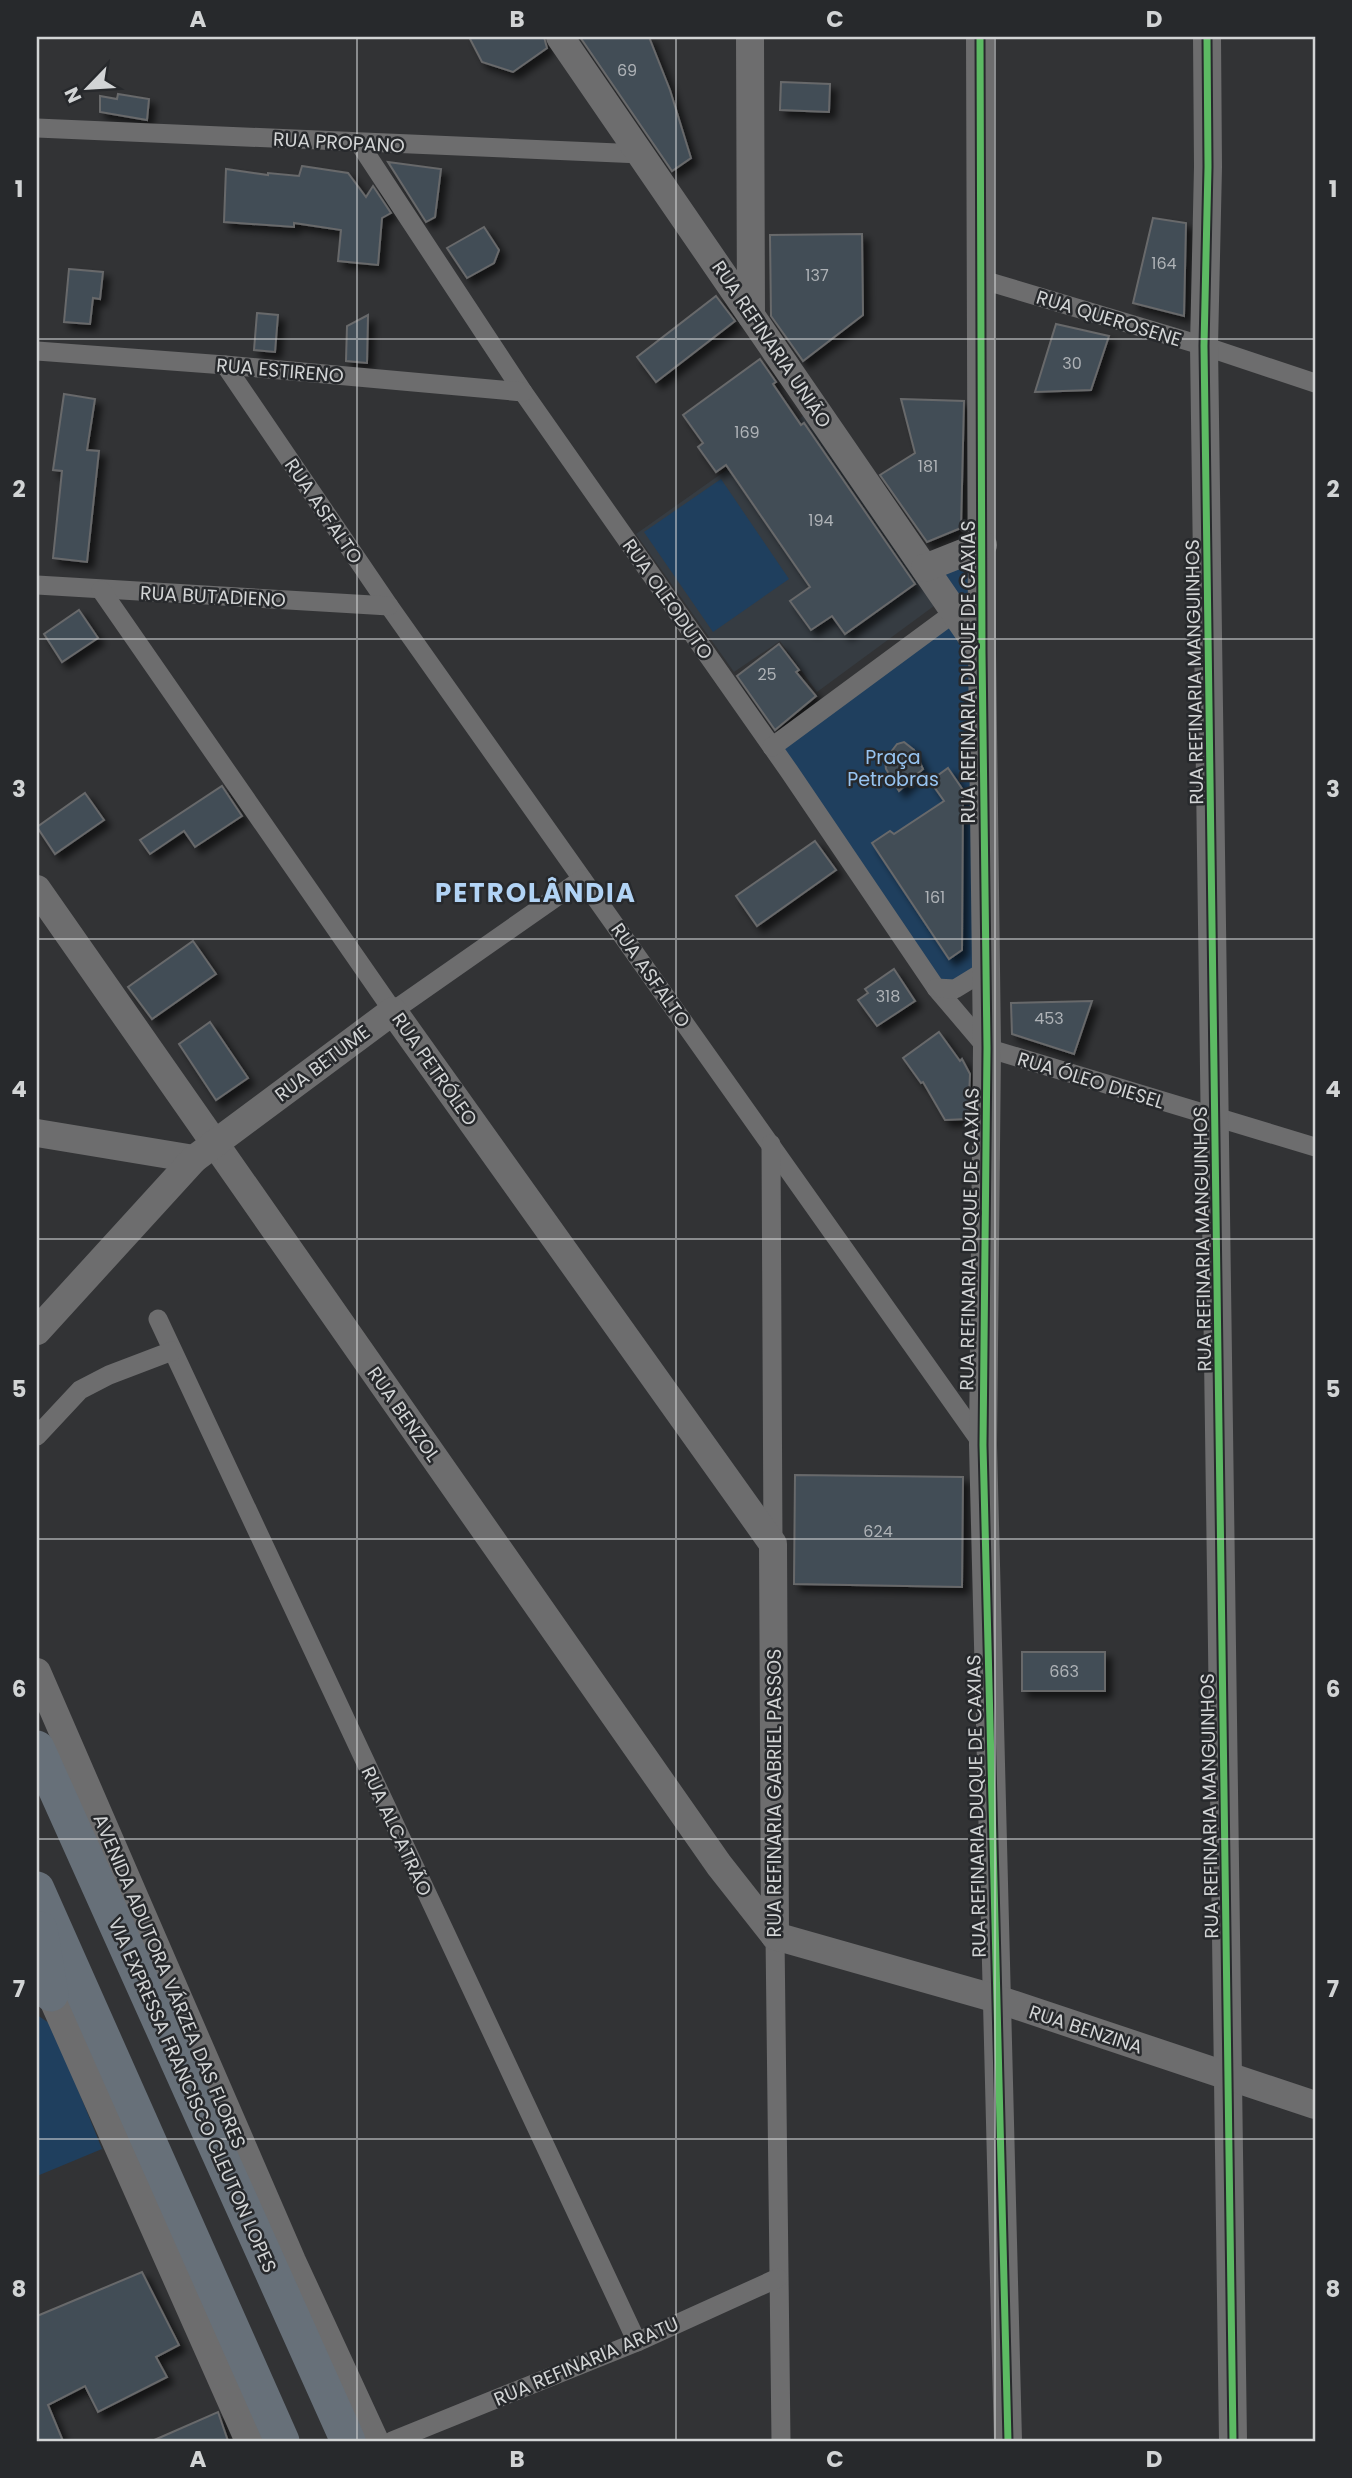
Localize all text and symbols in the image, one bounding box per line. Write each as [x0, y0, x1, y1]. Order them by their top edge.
text: A [190, 3, 207, 35]
text: B [509, 3, 525, 35]
text: C [826, 3, 844, 35]
text: D [1146, 3, 1162, 35]
north arrow [52, 52, 122, 122]
house number: 69 [617, 59, 637, 82]
text: N [58, 83, 88, 107]
street label: RUA PROPANO [272, 126, 406, 159]
text: 1 [15, 173, 23, 205]
text: 1 [1329, 173, 1337, 205]
house number: 164 [1151, 252, 1177, 275]
street label: RUA REFINARIA UNIÃO [705, 255, 838, 433]
house number: 137 [805, 264, 829, 287]
street label: RUA QUEROSENE [1033, 284, 1185, 353]
street label: RUA ESTIRENO [215, 351, 345, 390]
house number: 30 [1062, 352, 1082, 375]
house number: 169 [734, 421, 760, 444]
street label: RUA ASFALTO [278, 453, 369, 569]
house number: 181 [918, 455, 938, 478]
text: 2 [12, 473, 26, 505]
text: 2 [1326, 473, 1340, 505]
house number: 194 [808, 509, 834, 532]
street label: RUA REFINARIA DUQUE DE CAXIAS [955, 520, 982, 824]
street label: RUA OLEODUTO [616, 534, 719, 665]
street label: RUA REFINARIA MANGUINHOS [1179, 539, 1210, 805]
street label: RUA BUTADIENO [139, 579, 287, 614]
house number: 25 [757, 663, 777, 686]
park label: Praça Petrobras [847, 744, 939, 793]
text: 3 [12, 773, 26, 805]
text: 3 [1326, 773, 1340, 805]
district label: PETROLÂNDIA [435, 875, 637, 911]
house number: 161 [925, 886, 945, 909]
street label: RUA ASFALTO [605, 918, 697, 1033]
house number: 318 [876, 985, 900, 1008]
street label: RUA PETRÓLEO [385, 1007, 484, 1131]
house number: 453 [1034, 1007, 1064, 1030]
street label: RUA BETUME [269, 1019, 375, 1108]
street label: RUA ÓLEO DIESEL [1014, 1045, 1168, 1116]
text: 4 [11, 1073, 27, 1105]
text: 4 [1325, 1073, 1341, 1105]
street label: RUA REFINARIA DUQUE DE CAXIAS [953, 1087, 986, 1391]
street label: RUA REFINARIA MANGUINHOS [1187, 1106, 1218, 1372]
street label: RUA BENZOL [361, 1361, 446, 1467]
text: 5 [12, 1373, 26, 1405]
text: 5 [1326, 1373, 1340, 1405]
house number: 624 [863, 1520, 893, 1543]
street label: RUA REFINARIA GABRIEL PASSOS [761, 1649, 788, 1937]
street label: RUA REFINARIA DUQUE DE CAXIAS [960, 1654, 993, 1958]
house number: 663 [1049, 1660, 1079, 1683]
text: 6 [12, 1673, 26, 1705]
street label: RUA REFINARIA MANGUINHOS [1194, 1673, 1225, 1939]
text: 6 [1326, 1673, 1340, 1705]
street label: RUA ALCATRÃO [355, 1762, 438, 1901]
street label: AVENIDA ADUTORA VÁRZEA DAS FLORES [87, 1810, 253, 2153]
street label: VIA EXPRESSA FRANCISCO CLEUTON LOPES [102, 1913, 283, 2277]
text: 7 [13, 1973, 25, 2005]
text: 7 [1327, 1973, 1339, 2005]
street label: RUA BENZINA [1026, 1998, 1146, 2061]
text: 8 [12, 2273, 26, 2305]
text: 8 [1326, 2273, 1340, 2305]
street label: RUA REFINARIA ARATU [490, 2310, 683, 2413]
text: A [190, 2443, 207, 2475]
text: B [509, 2443, 525, 2475]
text: C [826, 2443, 844, 2475]
text: D [1146, 2443, 1162, 2475]

